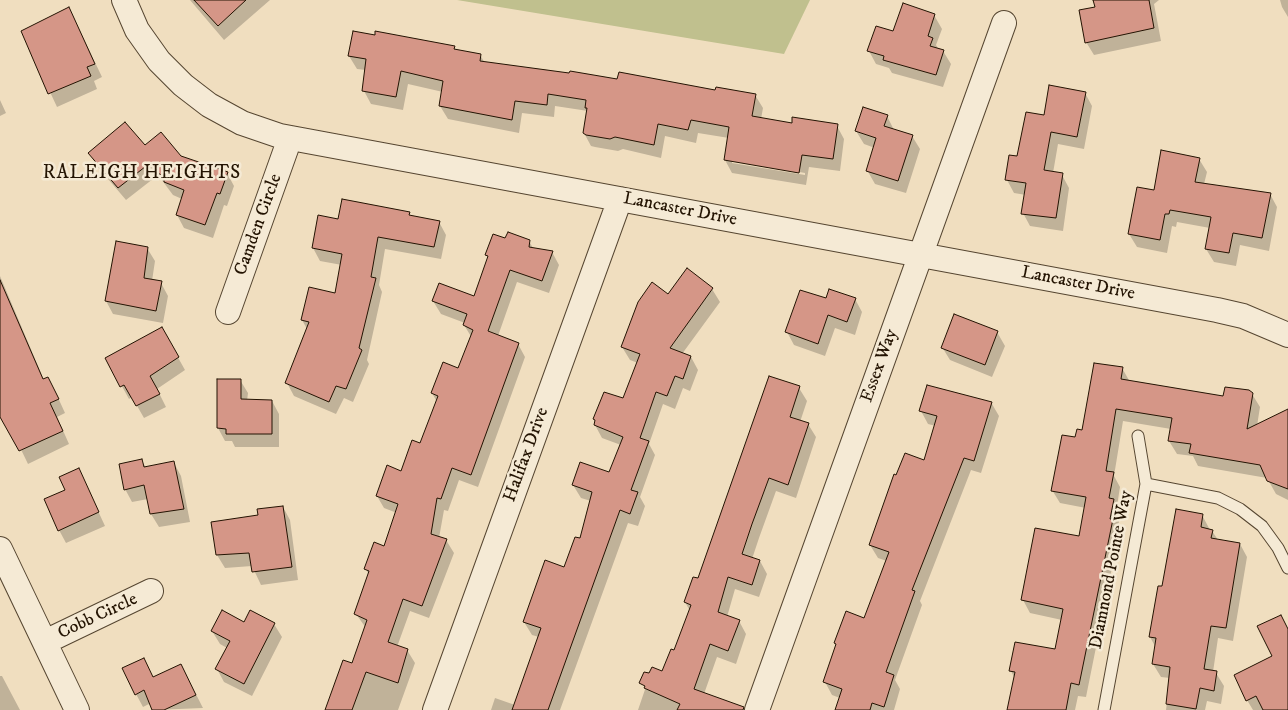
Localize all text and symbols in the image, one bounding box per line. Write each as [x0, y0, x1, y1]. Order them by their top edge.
district label: RALEIGH HEIGHTS [41, 163, 243, 185]
street label: Camden Circle [231, 171, 287, 279]
street label: Lancaster Drive [621, 188, 739, 232]
street label: Lancaster Drive [1019, 262, 1137, 306]
street label: Essex Way [857, 326, 903, 406]
street label: Halifax Drive [500, 405, 554, 505]
street label: Diamnond Pointe Way [1086, 489, 1138, 651]
street label: Cobb Circle [55, 589, 141, 645]

